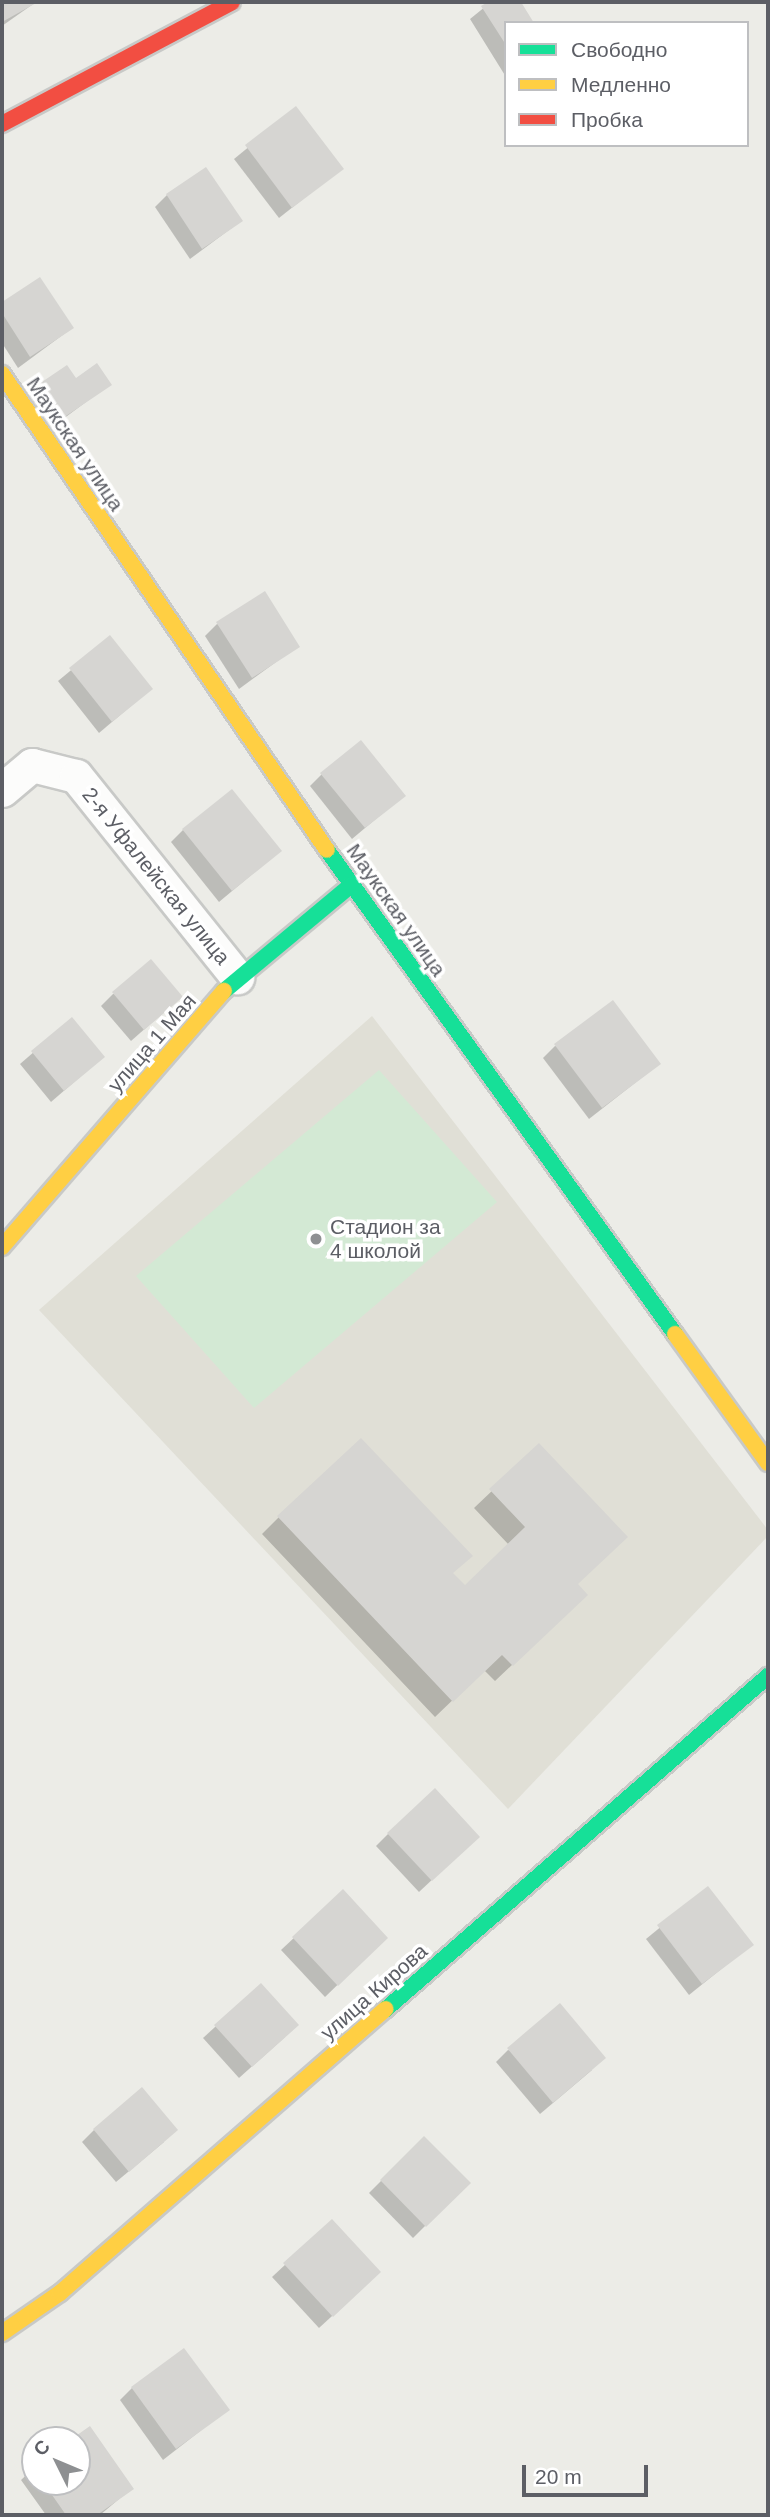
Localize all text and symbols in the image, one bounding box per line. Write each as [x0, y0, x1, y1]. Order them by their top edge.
legend [504, 21, 749, 147]
text: Свободно [571, 38, 668, 61]
text: Медленно [571, 73, 671, 96]
text: Пробка [571, 108, 643, 131]
street label: Маукская улица [21, 372, 129, 516]
street label: 2-я Уфалейская улица [77, 782, 235, 970]
street label: Маукская улица [341, 839, 451, 981]
street label: улица 1 Мая [103, 989, 201, 1097]
place label: Стадион за 4 школой [330, 1214, 441, 1264]
marker: Стадион за 4 школой [308, 1231, 324, 1247]
street label: улица Кирова [315, 1939, 433, 2045]
north arrow [21, 2426, 91, 2496]
text: С [29, 2436, 54, 2460]
scale bar [525, 2450, 651, 2494]
text: 20 m [535, 2465, 582, 2488]

